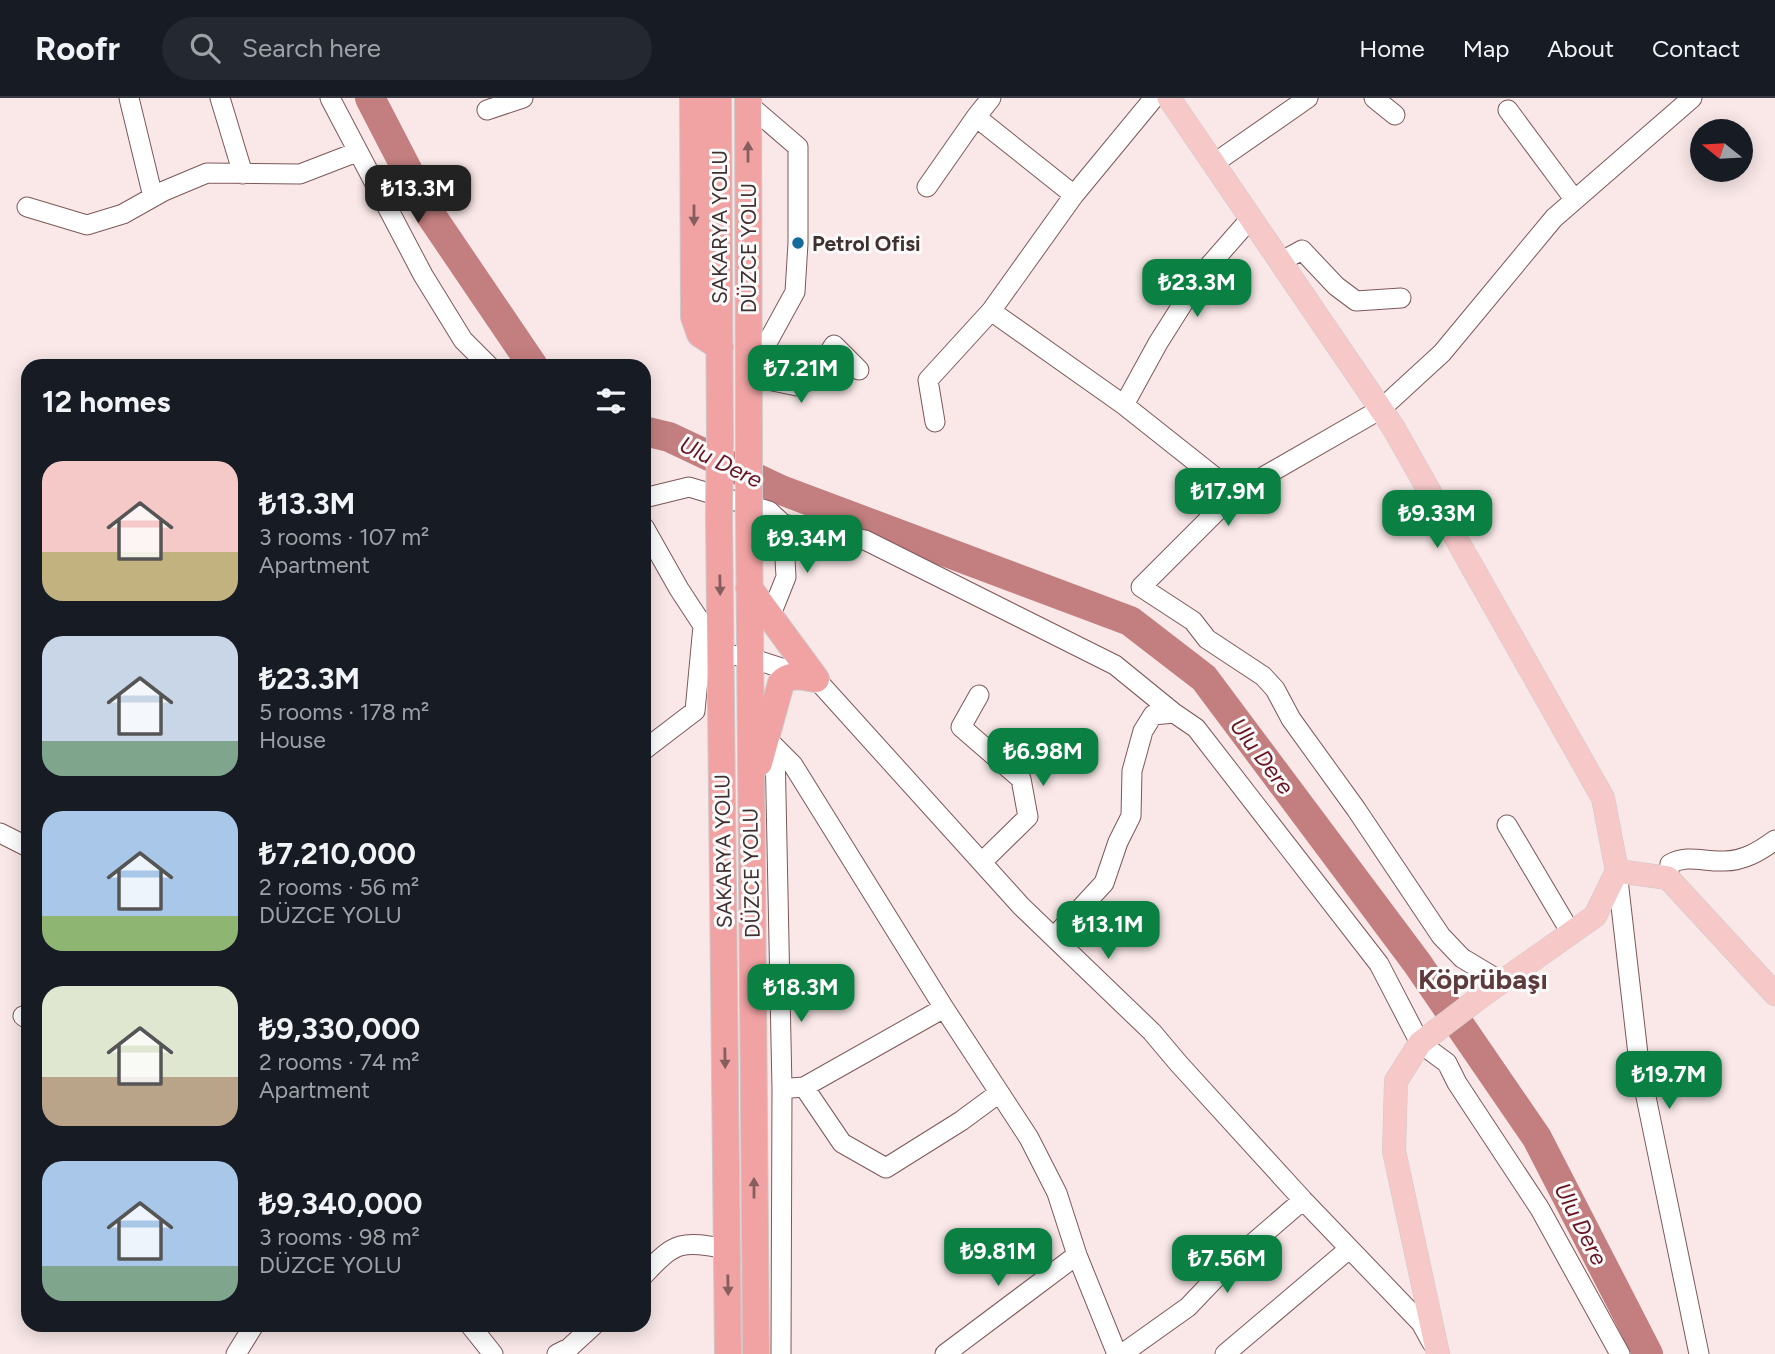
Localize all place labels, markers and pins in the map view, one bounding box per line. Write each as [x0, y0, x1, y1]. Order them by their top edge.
pin: ₺13.3M [361, 166, 475, 225]
place label: Petrol Ofisi [812, 231, 920, 256]
marker: Petrol Ofisi [790, 235, 806, 251]
pin: ₺23.3M [1140, 260, 1254, 319]
pin: ₺7.21M [744, 345, 858, 405]
pin: ₺17.9M [1171, 468, 1285, 528]
pin: ₺9.33M [1380, 490, 1494, 550]
pin: ₺9.34M [750, 516, 864, 575]
pin: ₺6.98M [986, 728, 1100, 788]
pin: ₺13.1M [1051, 902, 1165, 961]
pin: ₺18.3M [744, 964, 858, 1024]
pin: ₺19.7M [1612, 1052, 1726, 1111]
pin: ₺9.81M [941, 1228, 1055, 1288]
pin: ₺7.56M [1170, 1236, 1284, 1295]

